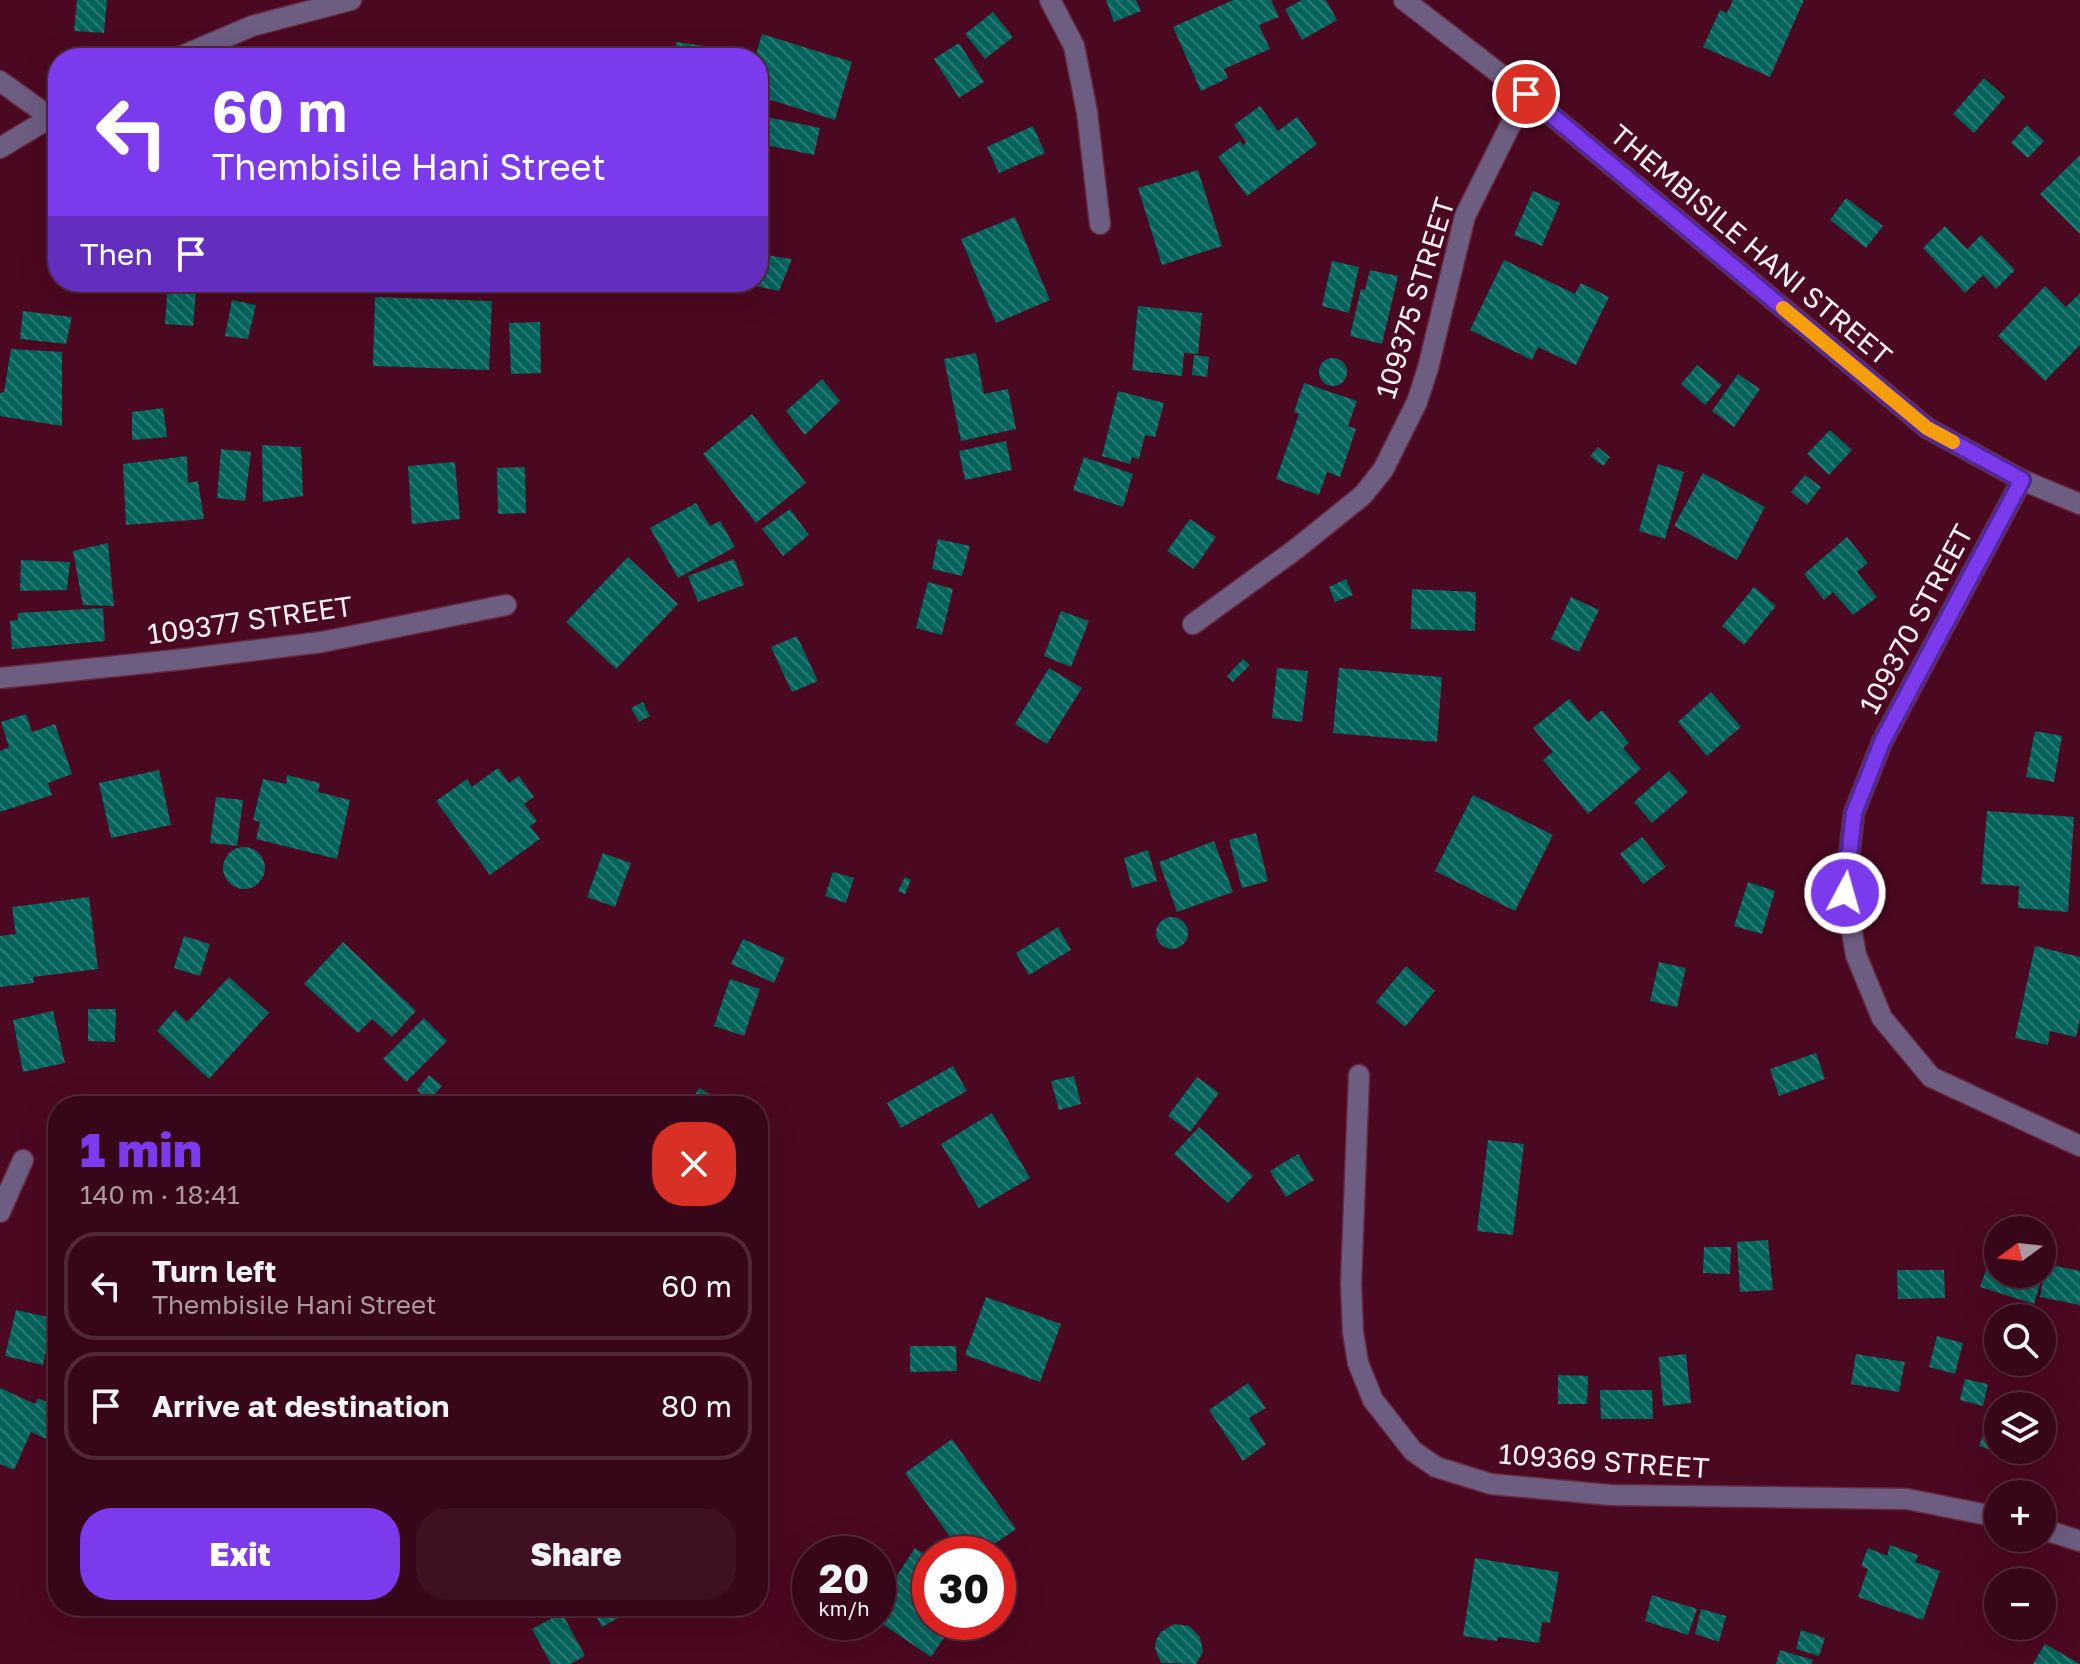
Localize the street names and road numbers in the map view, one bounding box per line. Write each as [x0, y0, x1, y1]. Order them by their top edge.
street label: THEMBISILE HANI STREET [1604, 117, 1899, 372]
street label: 109375 STREET [1368, 193, 1461, 402]
street label: 109370 STREET [1852, 519, 1979, 719]
street label: 109377 STREET [145, 589, 355, 650]
street label: 109369 STREET [1498, 1437, 1710, 1484]

